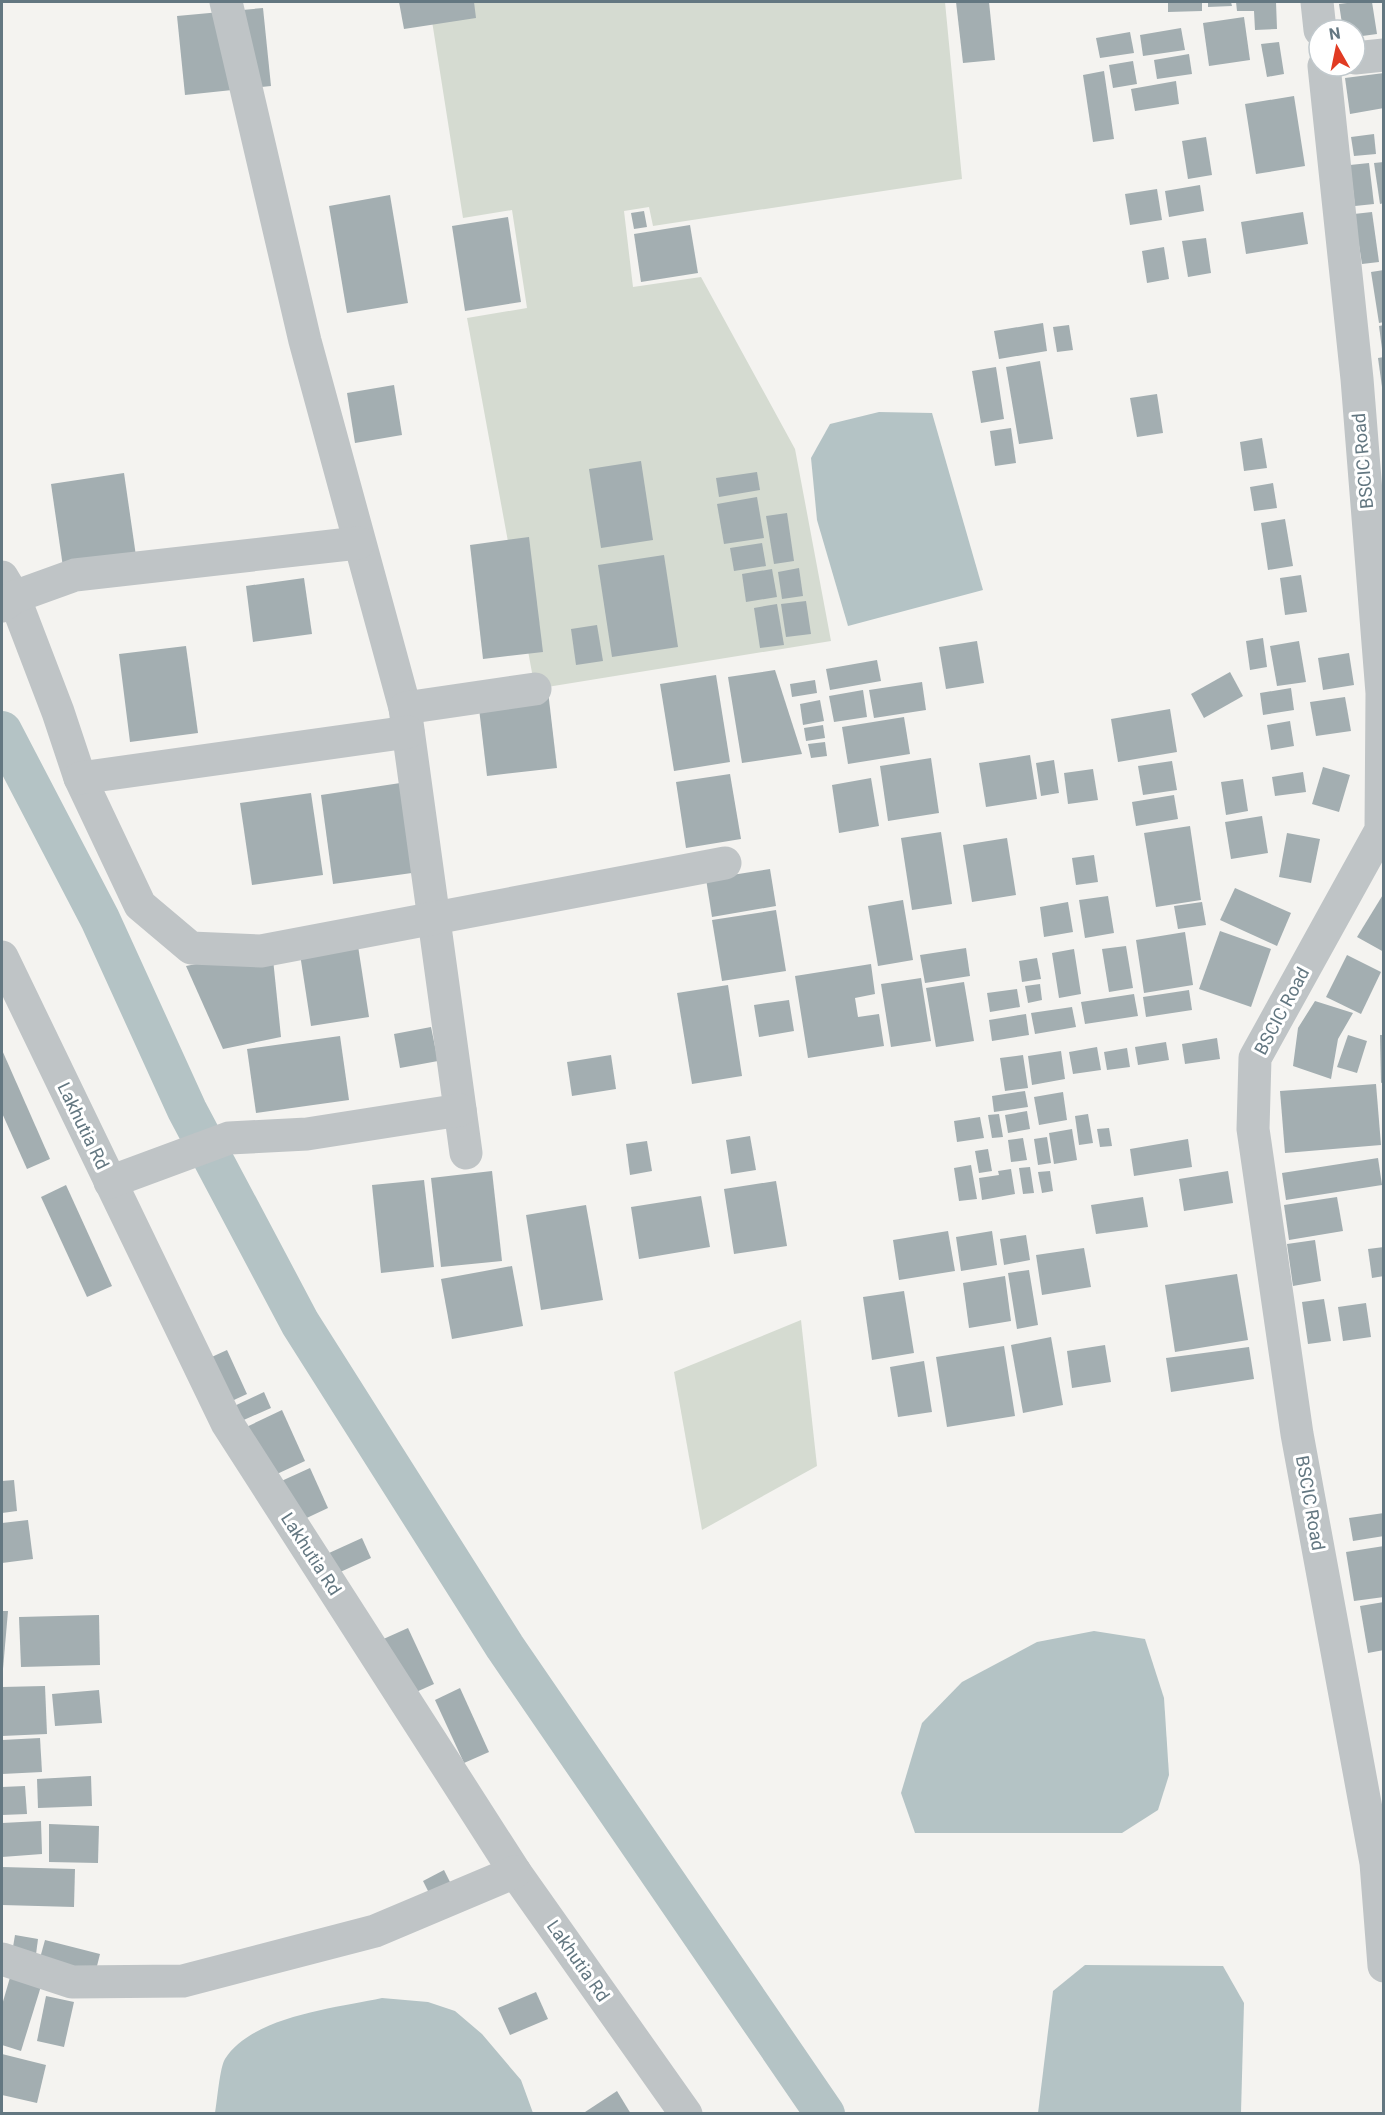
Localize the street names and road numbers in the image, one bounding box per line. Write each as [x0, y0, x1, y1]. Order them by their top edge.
street label: BSCIC Road [1348, 412, 1377, 510]
street label: BSCIC Road [1250, 963, 1313, 1058]
street label: Lakhutia Rd [53, 1079, 114, 1173]
street label: BSCIC Road [1292, 1454, 1329, 1552]
street label: Lakhutia Rd [277, 1508, 346, 1599]
street label: Lakhutia Rd [543, 1916, 614, 2005]

